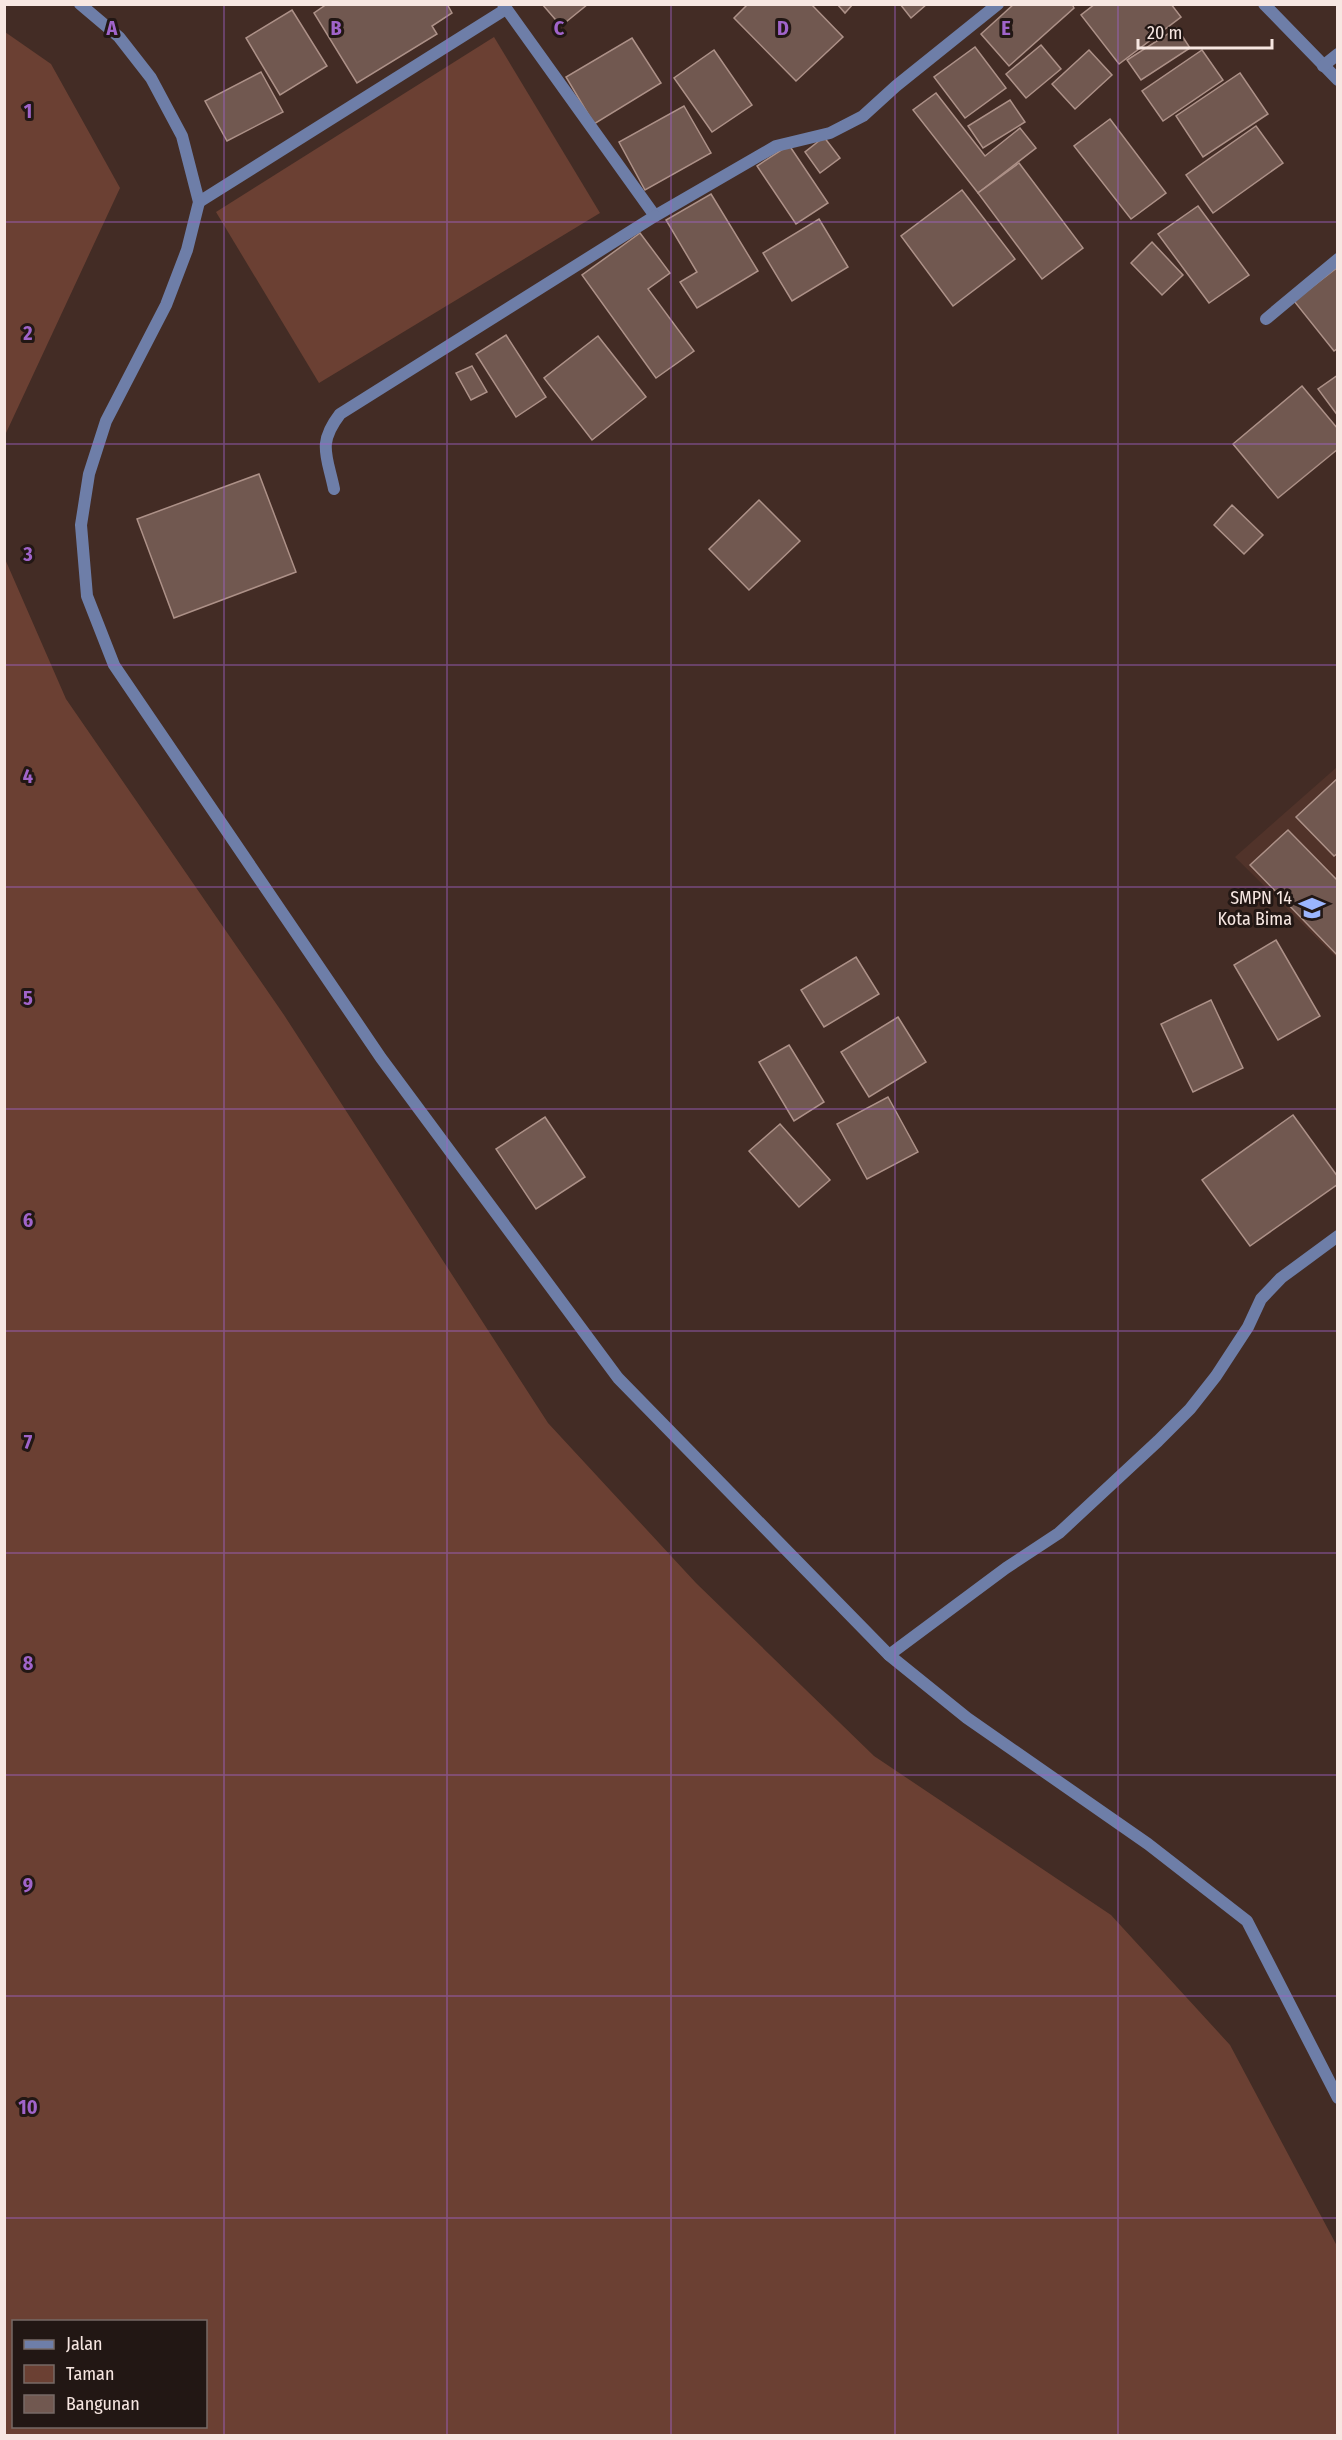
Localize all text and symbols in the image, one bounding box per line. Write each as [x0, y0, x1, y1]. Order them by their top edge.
scale bar [1138, 12, 1272, 50]
text: A [106, 16, 119, 40]
text: B [330, 16, 342, 40]
text: C [554, 16, 565, 40]
text: D [777, 16, 789, 40]
text: E [1001, 16, 1011, 40]
text: 20 m [1147, 22, 1182, 44]
text: 1 [24, 99, 32, 123]
text: 2 [22, 321, 33, 345]
text: 3 [22, 542, 33, 566]
text: 4 [23, 764, 33, 788]
place label: SMPN 14 Kota Bima [1217, 887, 1292, 930]
school or university icon: SMPN 14 Kota Bima [1297, 893, 1327, 923]
text: 5 [23, 986, 33, 1010]
text: 6 [23, 1208, 33, 1232]
text: 7 [24, 1430, 33, 1454]
text: 8 [23, 1651, 34, 1675]
text: 9 [23, 1873, 33, 1897]
text: 10 [18, 2095, 38, 2119]
legend [12, 2320, 207, 2428]
text: Jalan [66, 2333, 103, 2355]
text: Taman [66, 2363, 114, 2385]
text: Bangunan [66, 2393, 140, 2415]

